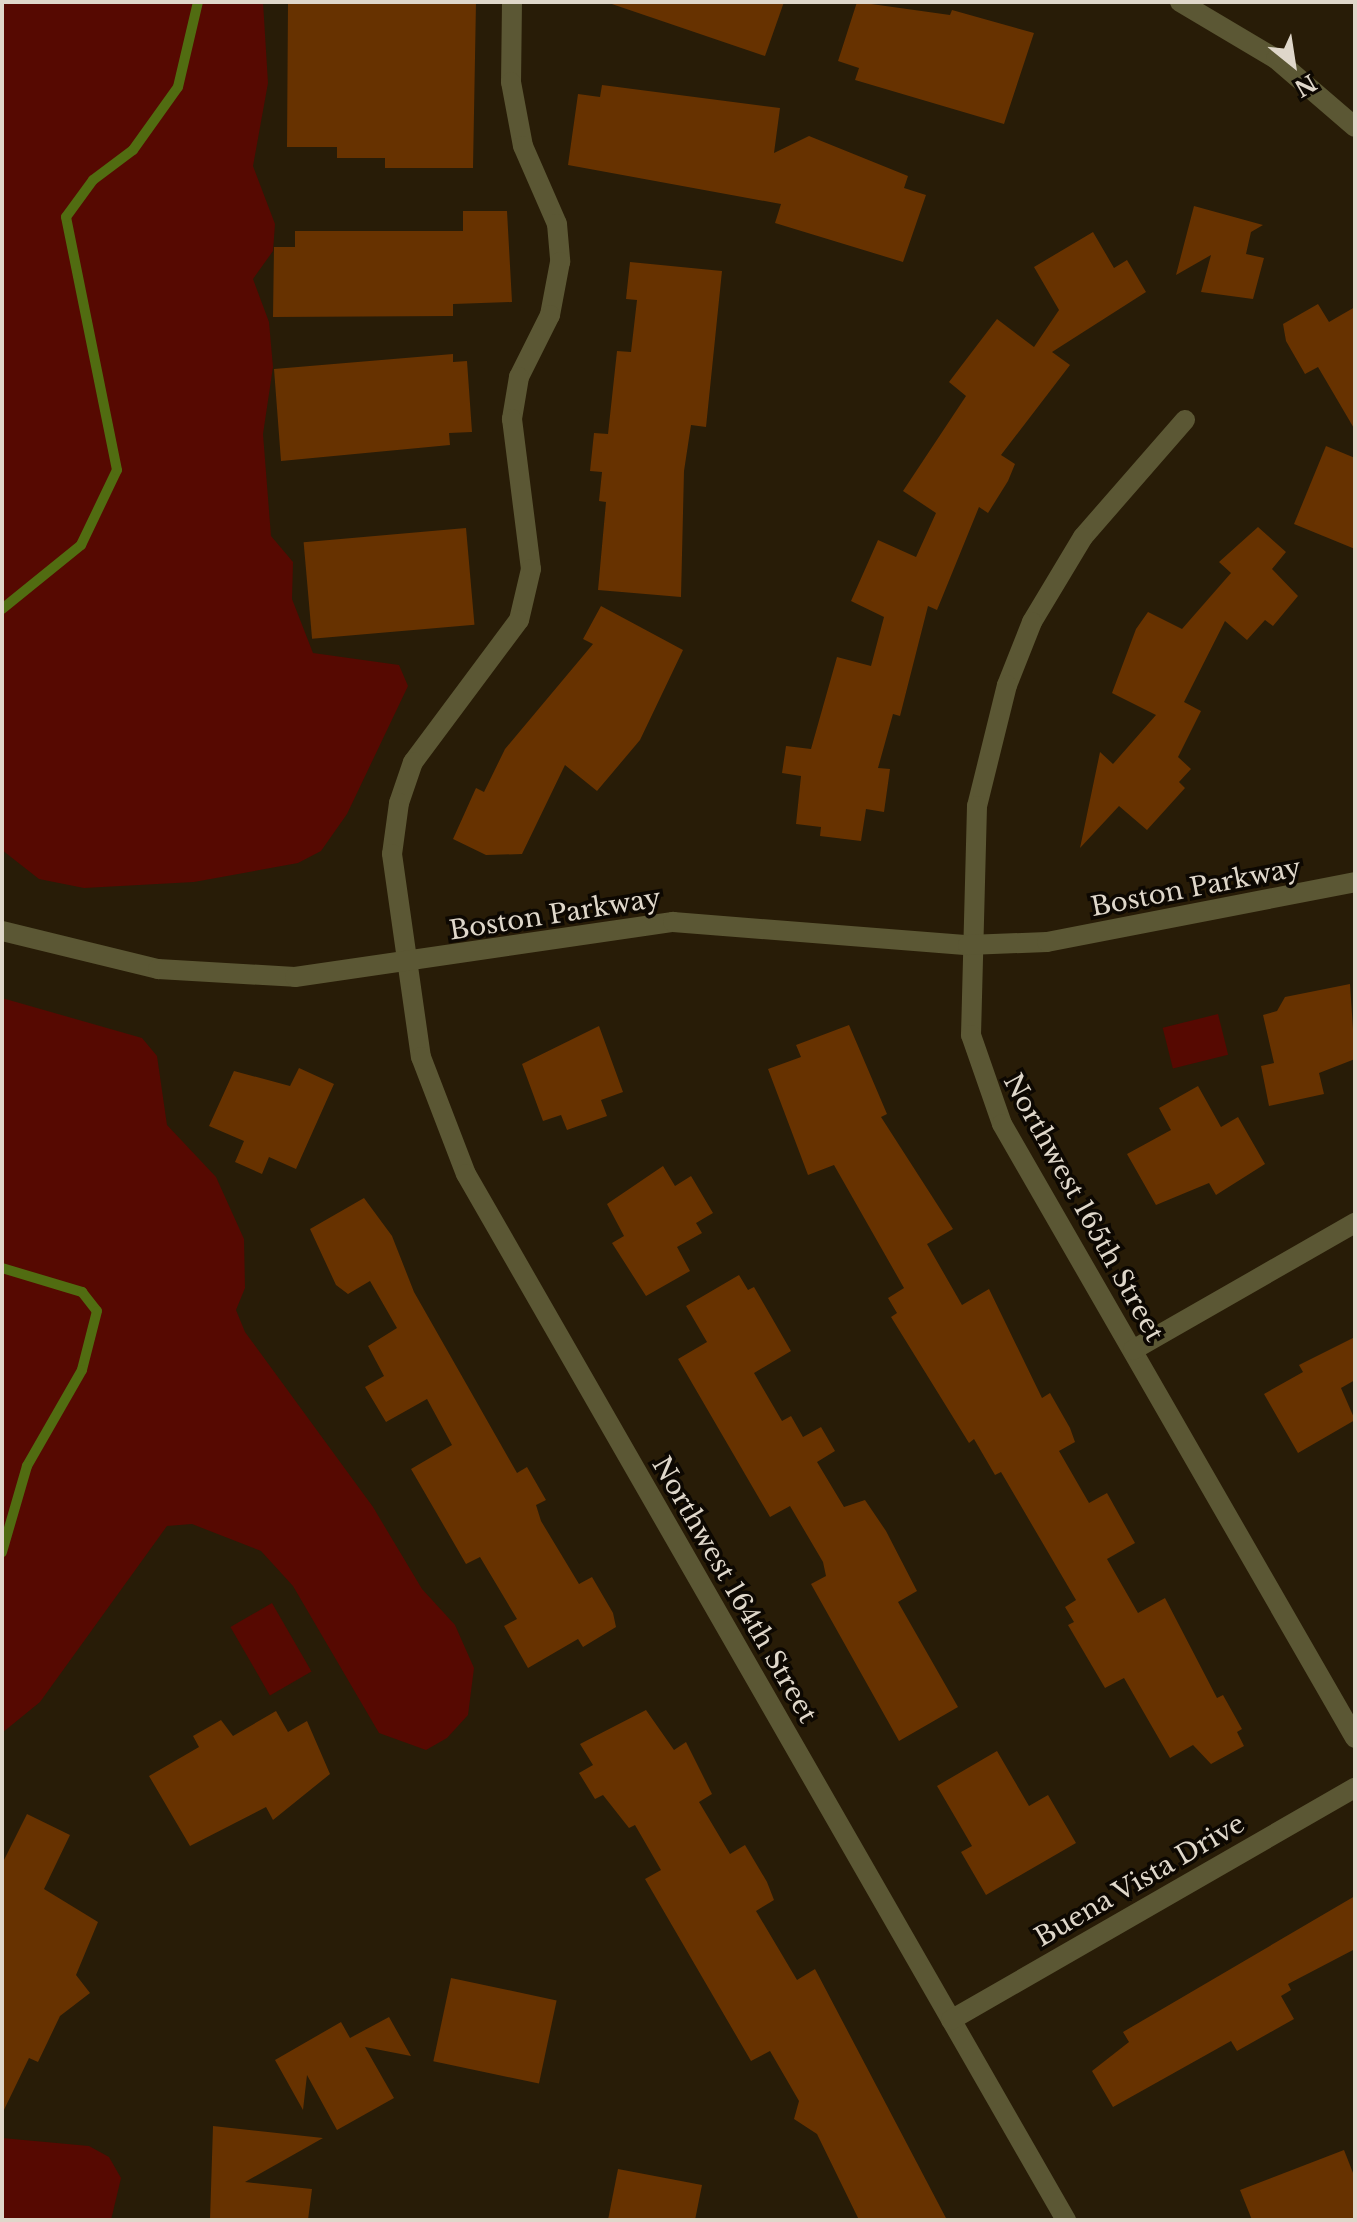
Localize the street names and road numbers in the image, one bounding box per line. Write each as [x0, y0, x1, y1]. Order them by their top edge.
street label: Boston Parkway [1088, 852, 1304, 924]
street label: Boston Parkway [447, 883, 663, 947]
street label: Northwest 165th Street [996, 1069, 1170, 1347]
street label: Northwest 164th Street [645, 1451, 823, 1729]
street label: Buena Vista Drive [1029, 1808, 1251, 1954]

